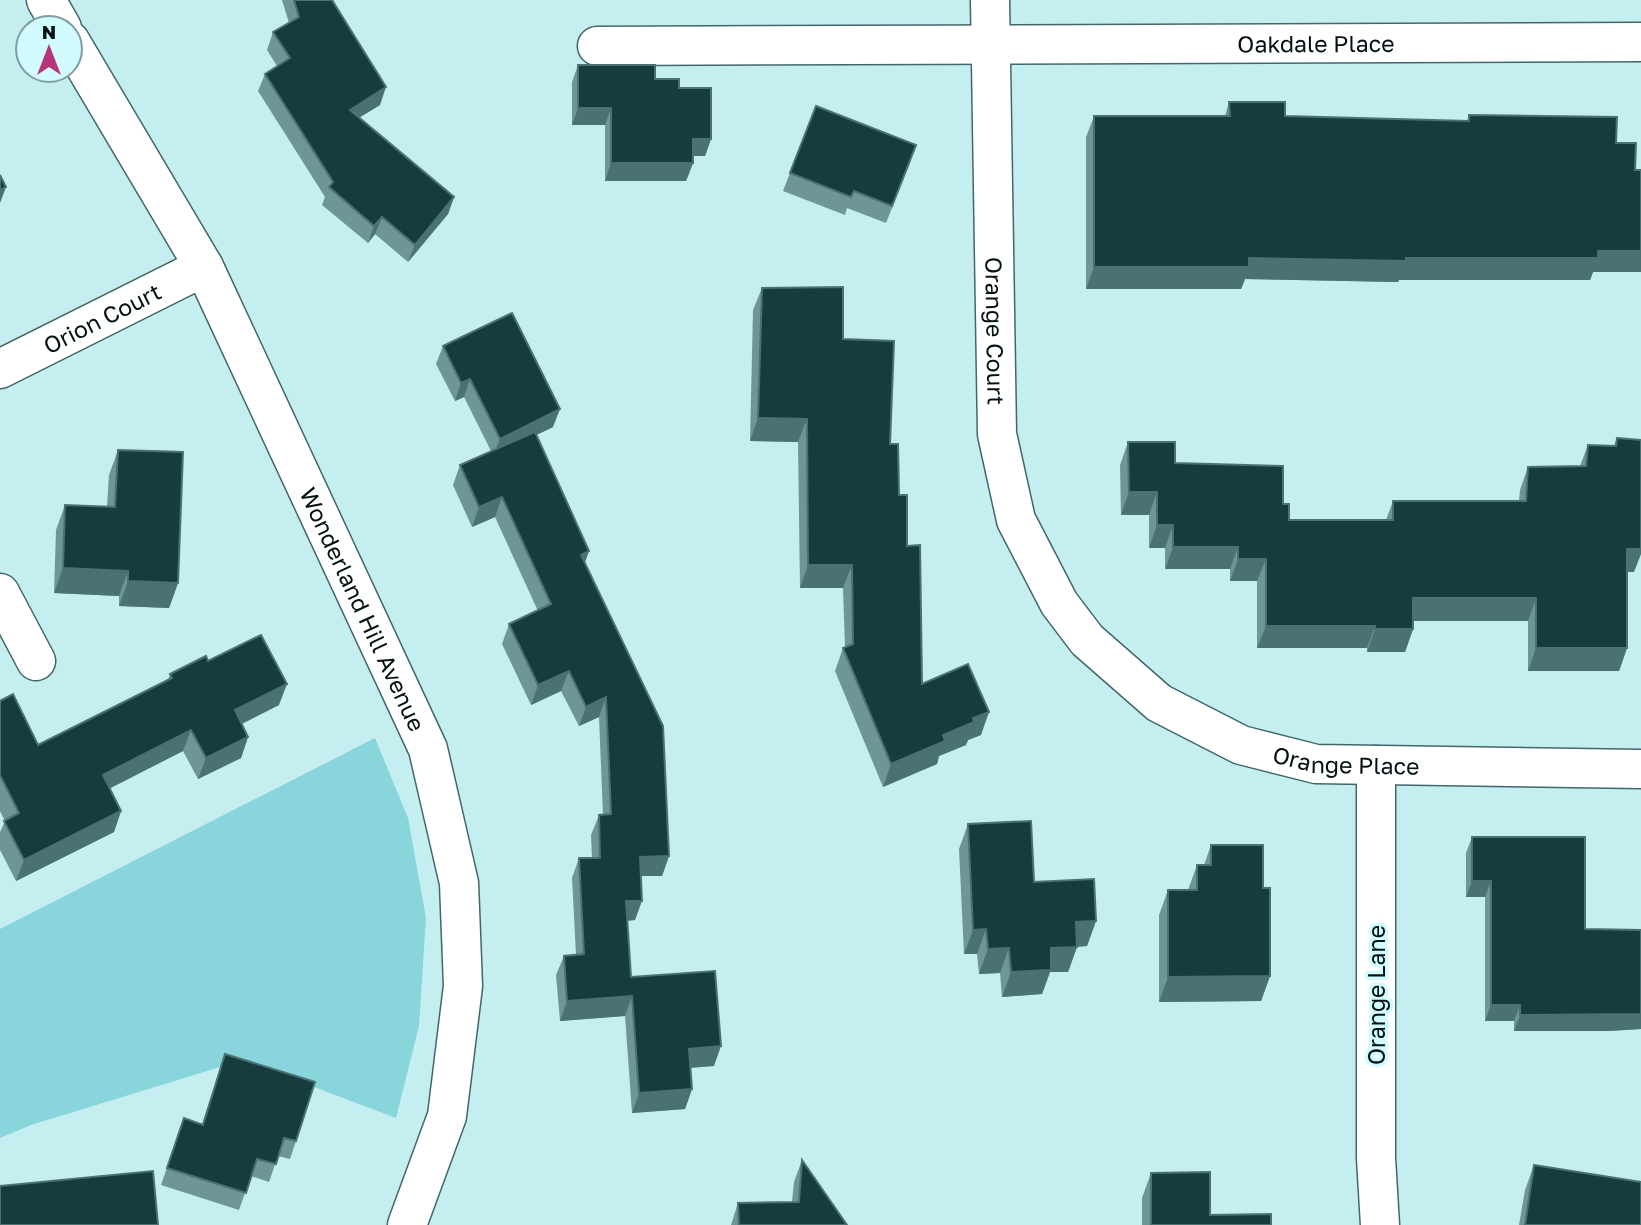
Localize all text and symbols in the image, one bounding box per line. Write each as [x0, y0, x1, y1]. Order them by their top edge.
north arrow [14, 14, 84, 84]
text: N [42, 20, 56, 43]
street label: Oakdale Place [1237, 29, 1395, 58]
street label: Orange Court [980, 257, 1011, 405]
street label: Orion Court [38, 277, 165, 359]
street label: Wonderland Hill Avenue [294, 483, 432, 735]
street label: Orange Place [1270, 740, 1420, 780]
street label: Orange Lane [1362, 925, 1390, 1065]

